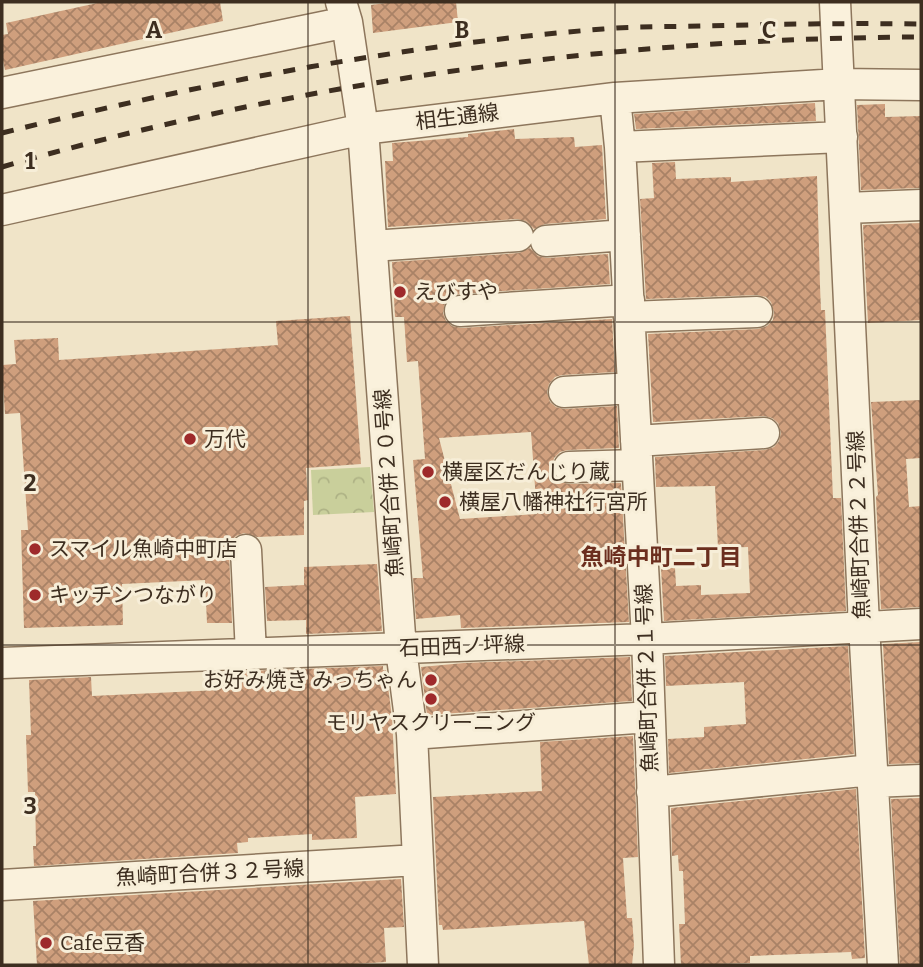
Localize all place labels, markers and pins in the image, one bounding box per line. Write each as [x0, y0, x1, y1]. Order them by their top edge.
place label: えびすや [414, 279, 498, 305]
marker: えびすや [392, 284, 408, 300]
place label: 万代 [204, 426, 246, 452]
marker: 万代 [182, 431, 198, 447]
place label: 横屋区だんじり蔵 [442, 459, 610, 485]
marker: 横屋区だんじり蔵 [420, 464, 436, 480]
place label: 横屋八幡神社行宮所 [459, 489, 648, 515]
marker: 横屋八幡神社行宮所 [437, 494, 453, 510]
place label: スマイル魚崎中町店 [49, 536, 237, 562]
marker: スマイル魚崎中町店 [27, 541, 43, 557]
place label: キッチンつながり [49, 582, 217, 608]
marker: キッチンつながり [27, 587, 43, 603]
place label: お好み焼き みっちゃん [203, 667, 417, 693]
marker: お好み焼き みっちゃん [423, 672, 439, 688]
marker: モリヤスクリーニング [423, 691, 439, 707]
place label: モリヤスクリーニング [326, 710, 536, 736]
place label: Cafe豆香 [60, 930, 145, 956]
marker: Cafe豆香 [38, 935, 54, 951]

